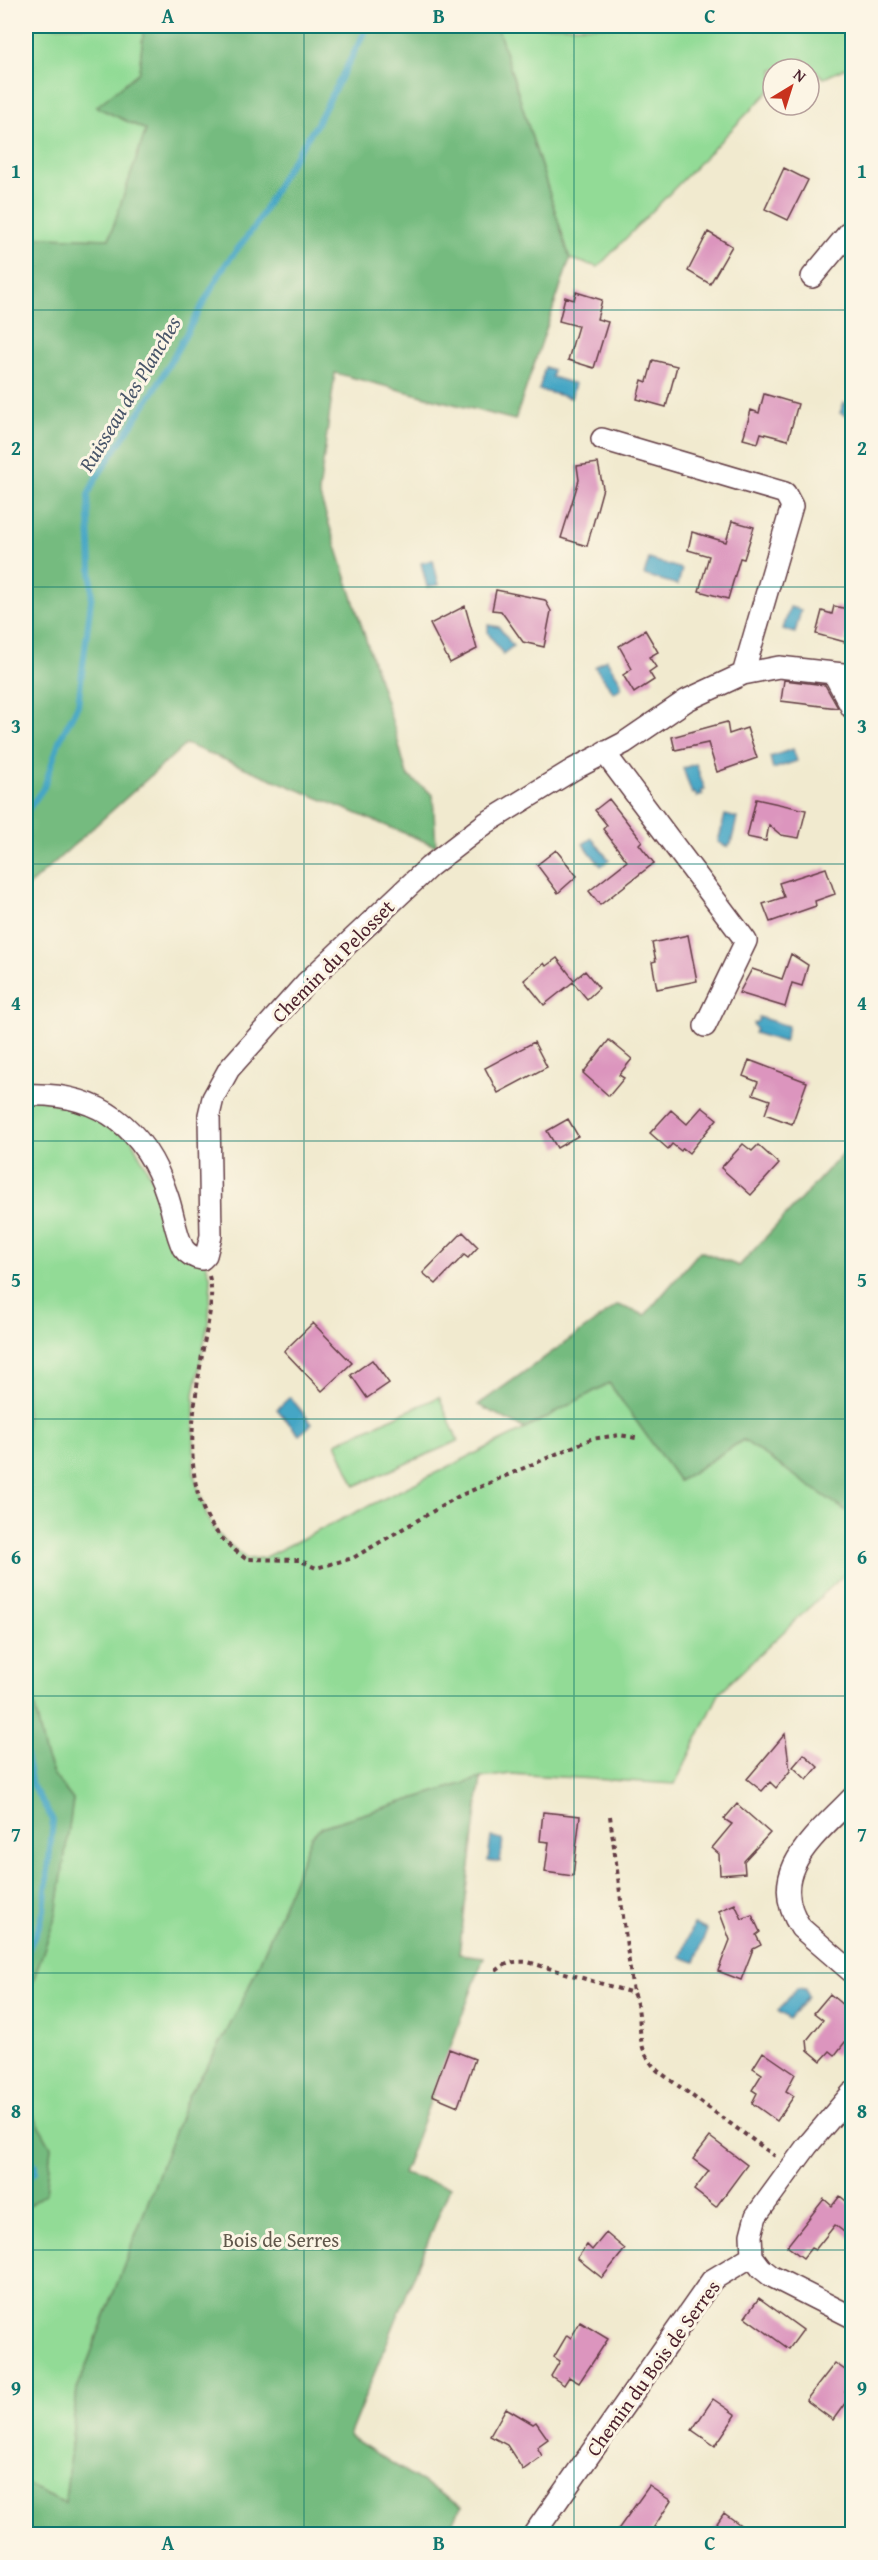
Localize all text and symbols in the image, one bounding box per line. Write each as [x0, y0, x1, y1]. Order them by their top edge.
text: A [162, 1, 175, 30]
text: B [433, 1, 445, 30]
text: C [704, 1, 716, 30]
north arrow [761, 57, 821, 117]
text: N [789, 62, 812, 88]
text: 1 [11, 156, 21, 185]
text: 1 [857, 156, 867, 185]
water label: Ruisseau des Planches [70, 310, 188, 478]
text: 2 [11, 433, 21, 462]
text: 2 [857, 433, 867, 462]
text: 3 [11, 711, 21, 740]
text: 3 [857, 711, 867, 740]
street label: Chemin du Pelosset [265, 893, 401, 1029]
text: 4 [11, 988, 21, 1017]
text: 4 [857, 988, 867, 1017]
text: 5 [11, 1265, 21, 1294]
text: 5 [857, 1265, 867, 1294]
text: 6 [11, 1542, 21, 1571]
text: 6 [857, 1542, 867, 1571]
text: 7 [11, 1819, 21, 1848]
text: 7 [857, 1819, 867, 1848]
text: 8 [11, 2096, 21, 2125]
text: 8 [857, 2096, 867, 2125]
park label: Bois de Serres [223, 2225, 339, 2254]
street label: Chemin du Bois de Serres [579, 2274, 727, 2462]
text: 9 [11, 2373, 21, 2402]
text: 9 [857, 2373, 867, 2402]
text: A [162, 2528, 175, 2557]
text: B [433, 2528, 445, 2557]
text: C [704, 2528, 716, 2557]

